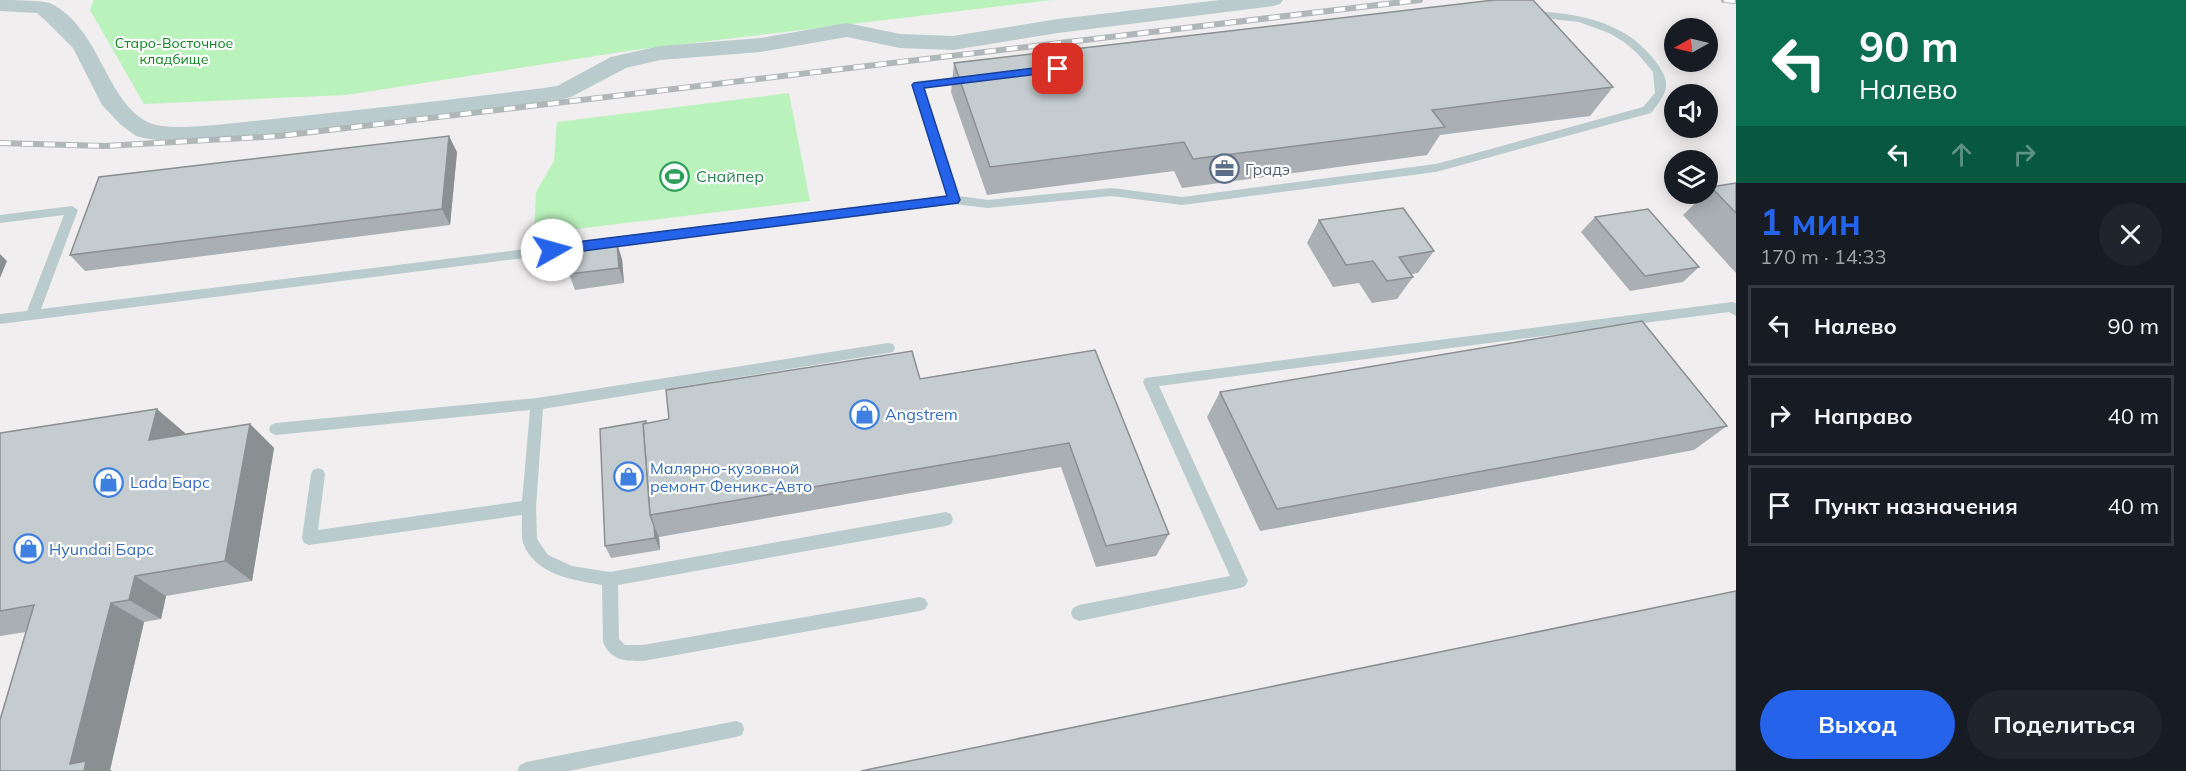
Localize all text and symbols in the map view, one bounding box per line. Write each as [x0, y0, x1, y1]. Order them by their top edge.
north arrow [1664, 18, 1718, 72]
map controls [1664, 18, 1718, 204]
text: 90 m [1859, 20, 1959, 73]
icon: left [1760, 24, 1838, 102]
park label: Старо-Восточное кладбище [115, 34, 234, 68]
pin [1032, 43, 1083, 94]
icon: arrive [1041, 52, 1074, 85]
text: Налево [1859, 72, 1958, 106]
button: sound [1664, 84, 1718, 138]
icon: left [1882, 138, 1915, 171]
icon: ahead [1945, 138, 1978, 171]
icon: right [2008, 138, 2041, 171]
button: layers [1664, 150, 1718, 204]
office icon: Градэ [1208, 153, 1240, 185]
place label: Градэ [1245, 159, 1290, 179]
sports icon: Снайпер [659, 160, 691, 192]
place label: Снайпер [696, 166, 764, 186]
text: 1 мин [1760, 199, 1861, 244]
button: close [2099, 203, 2162, 266]
position arrow [520, 218, 584, 282]
text: 170 m · 14:33 [1760, 244, 1886, 269]
icon: left [1763, 309, 1796, 342]
text: Налево [1814, 312, 1897, 340]
text: 90 m [2108, 312, 2159, 340]
shop icon: Angstrem [848, 398, 880, 430]
icon: right [1763, 399, 1796, 432]
text: Направо [1814, 402, 1912, 430]
text: 40 m [2108, 402, 2159, 430]
place label: Angstrem [885, 404, 958, 424]
place label: Малярно-кузовной ремонт Феникс-Авто [650, 458, 812, 496]
shop icon: Малярно-кузовной ремонт Феникс-Авто [613, 461, 645, 493]
shop icon: Lada Барс [93, 466, 125, 498]
place label: Lada Барс [130, 472, 210, 492]
icon: arrive [1763, 489, 1796, 522]
text: Пункт назначения [1814, 492, 2018, 520]
text: 40 m [2108, 492, 2159, 520]
shop icon: Hyundai Барс [12, 533, 44, 565]
place label: Hyundai Барс [49, 539, 154, 559]
button: Выход [1760, 690, 1955, 759]
button: Поделиться [1967, 690, 2162, 759]

